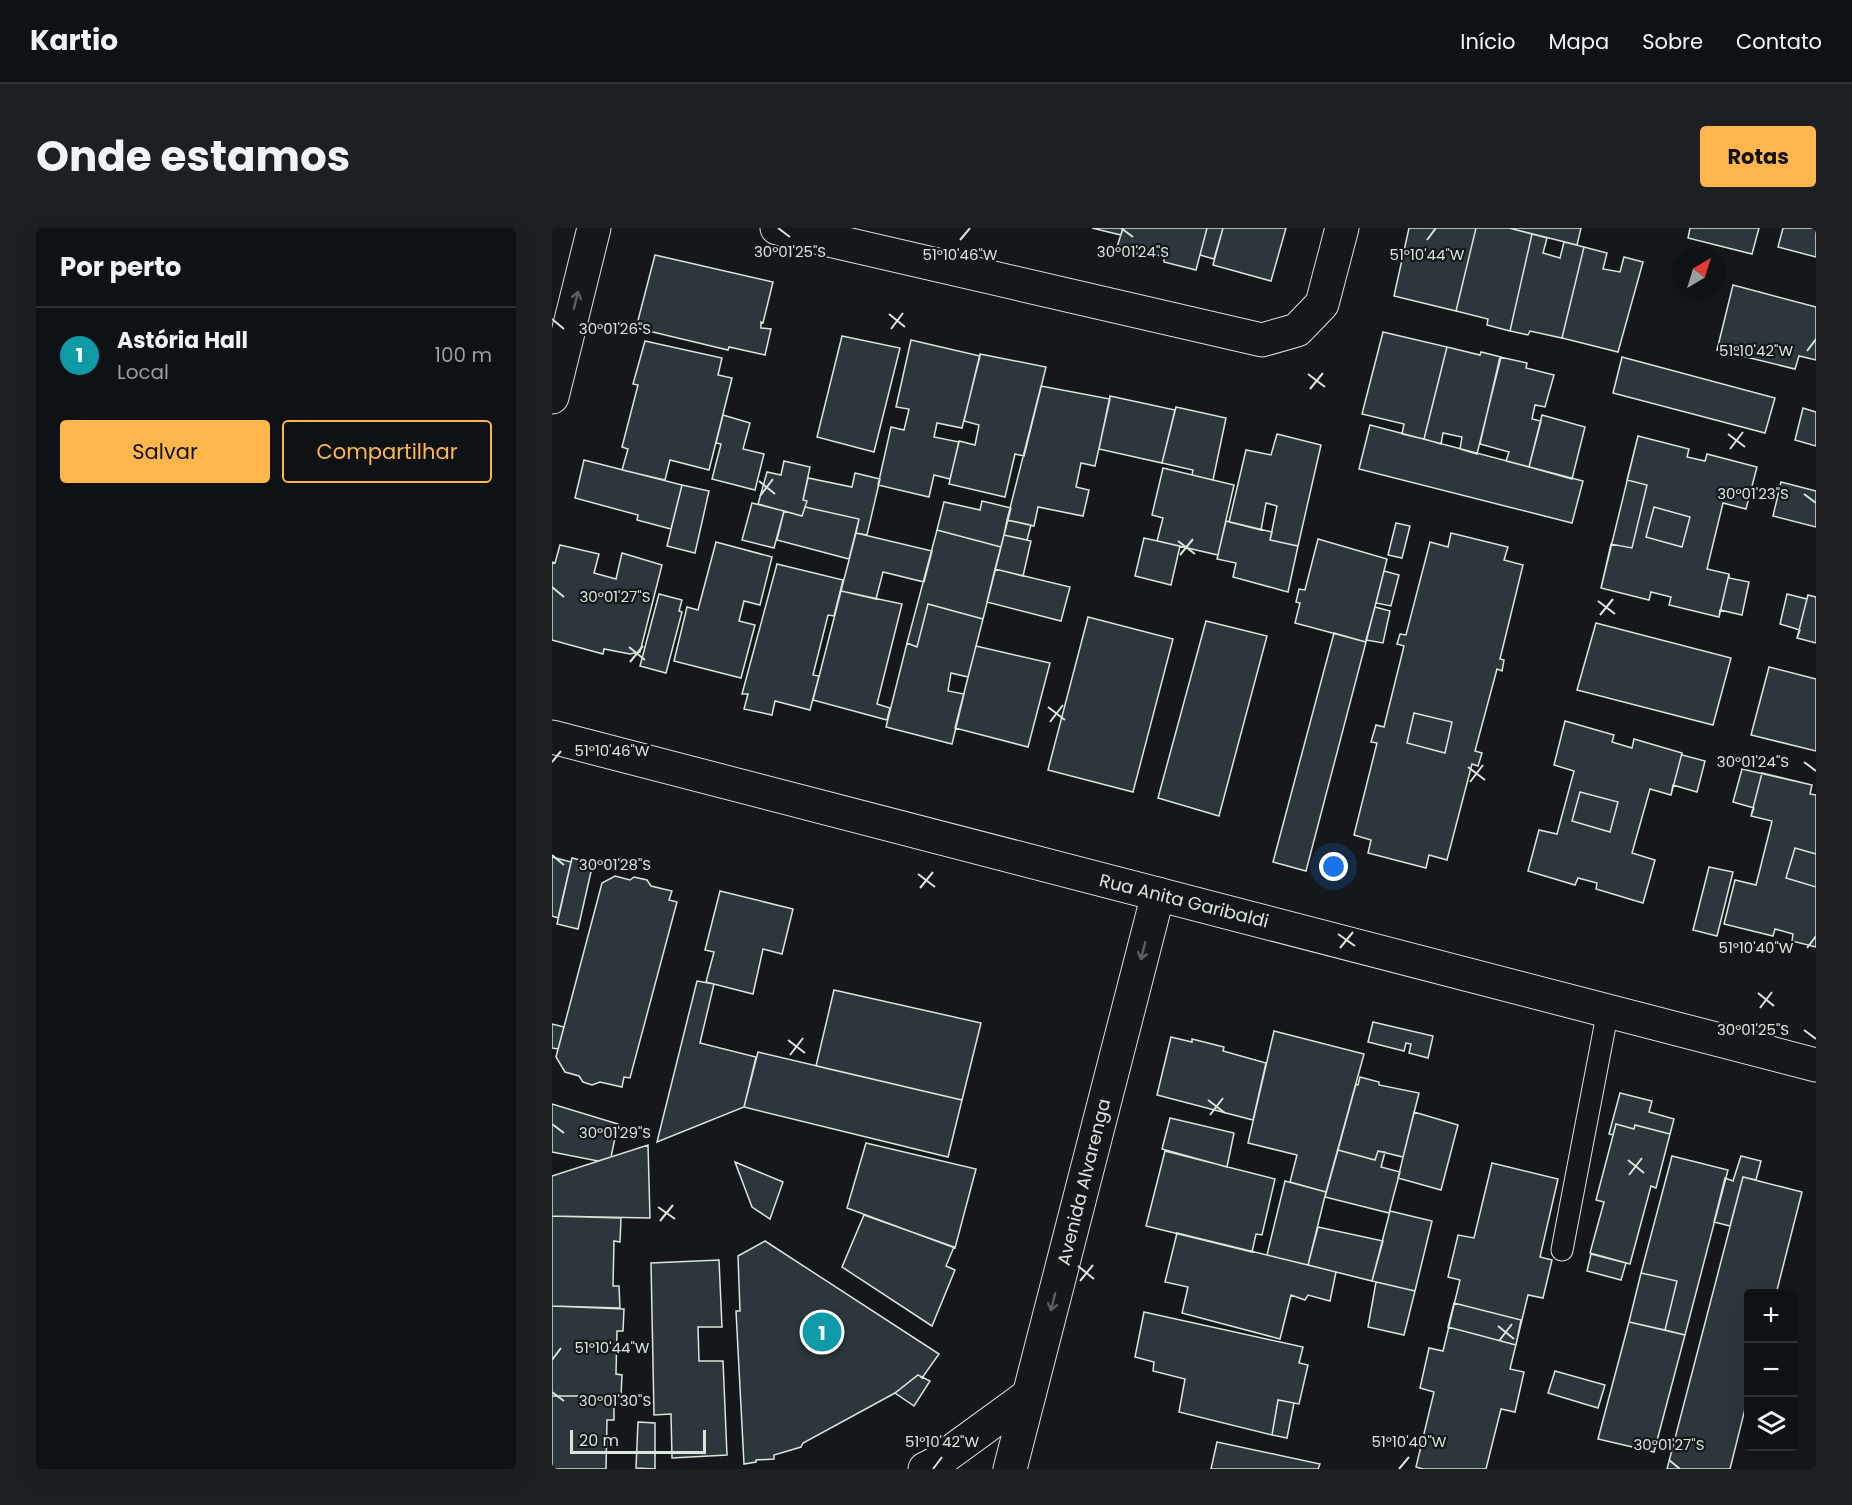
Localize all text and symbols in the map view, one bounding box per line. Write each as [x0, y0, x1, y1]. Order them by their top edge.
text: Kartio [30, 21, 118, 60]
text: Início [1460, 27, 1515, 56]
text: Mapa [1548, 27, 1609, 56]
text: Sobre [1642, 27, 1703, 56]
text: Contato [1736, 27, 1822, 56]
button: Rotas [1700, 126, 1816, 187]
text: Onde estamos [36, 127, 350, 186]
text: 30°01'25"S [754, 241, 826, 262]
text: 30°01'24"S [1097, 241, 1169, 262]
text: 51°10'46"W [923, 244, 998, 265]
text: 51°10'44"W [1390, 244, 1465, 265]
north arrow [1672, 246, 1726, 300]
text: Por perto [60, 249, 181, 285]
one-way arrow [571, 291, 583, 310]
text: 30°01'26"S [579, 318, 651, 339]
text: Astória Hall [117, 325, 248, 356]
text: 51°10'42"W [1719, 340, 1793, 361]
text: 1 [76, 341, 83, 369]
text: 100 m [435, 341, 492, 369]
text: Local [117, 358, 169, 386]
button: Salvar [60, 420, 270, 483]
button: Compartilhar [282, 420, 492, 483]
text: 30°01'23"S [1717, 483, 1789, 504]
text: 30°01'27"S [579, 586, 651, 607]
text: 51°10'46"W [575, 740, 650, 761]
text: 30°01'24"S [1717, 751, 1789, 772]
your location [1319, 852, 1348, 881]
text: 30°01'28"S [579, 854, 651, 875]
street label: Rua Anita Garibaldi [1097, 867, 1271, 934]
text: 51°10'40"W [1719, 937, 1794, 958]
one-way arrow [1137, 941, 1149, 960]
text: 30°01'25"S [1717, 1019, 1789, 1040]
street label: Avenida Alvarenga [1051, 1096, 1116, 1268]
text: 30°01'29"S [579, 1122, 651, 1143]
map controls [1744, 1289, 1798, 1451]
button: + [1744, 1289, 1798, 1343]
one-way arrow [1046, 1293, 1058, 1312]
pin: 1 [802, 1310, 842, 1354]
text: 51°10'44"W [575, 1337, 650, 1358]
button: − [1744, 1343, 1798, 1397]
text: 30°01'30"S [579, 1390, 651, 1411]
button: layers [1744, 1397, 1798, 1451]
scale bar [570, 1427, 706, 1454]
text: 20 m [579, 1429, 619, 1452]
text: 51°10'42"W [905, 1431, 979, 1452]
text: 51°10'40"W [1372, 1431, 1447, 1452]
text: 30°01'27"S [1633, 1434, 1705, 1455]

